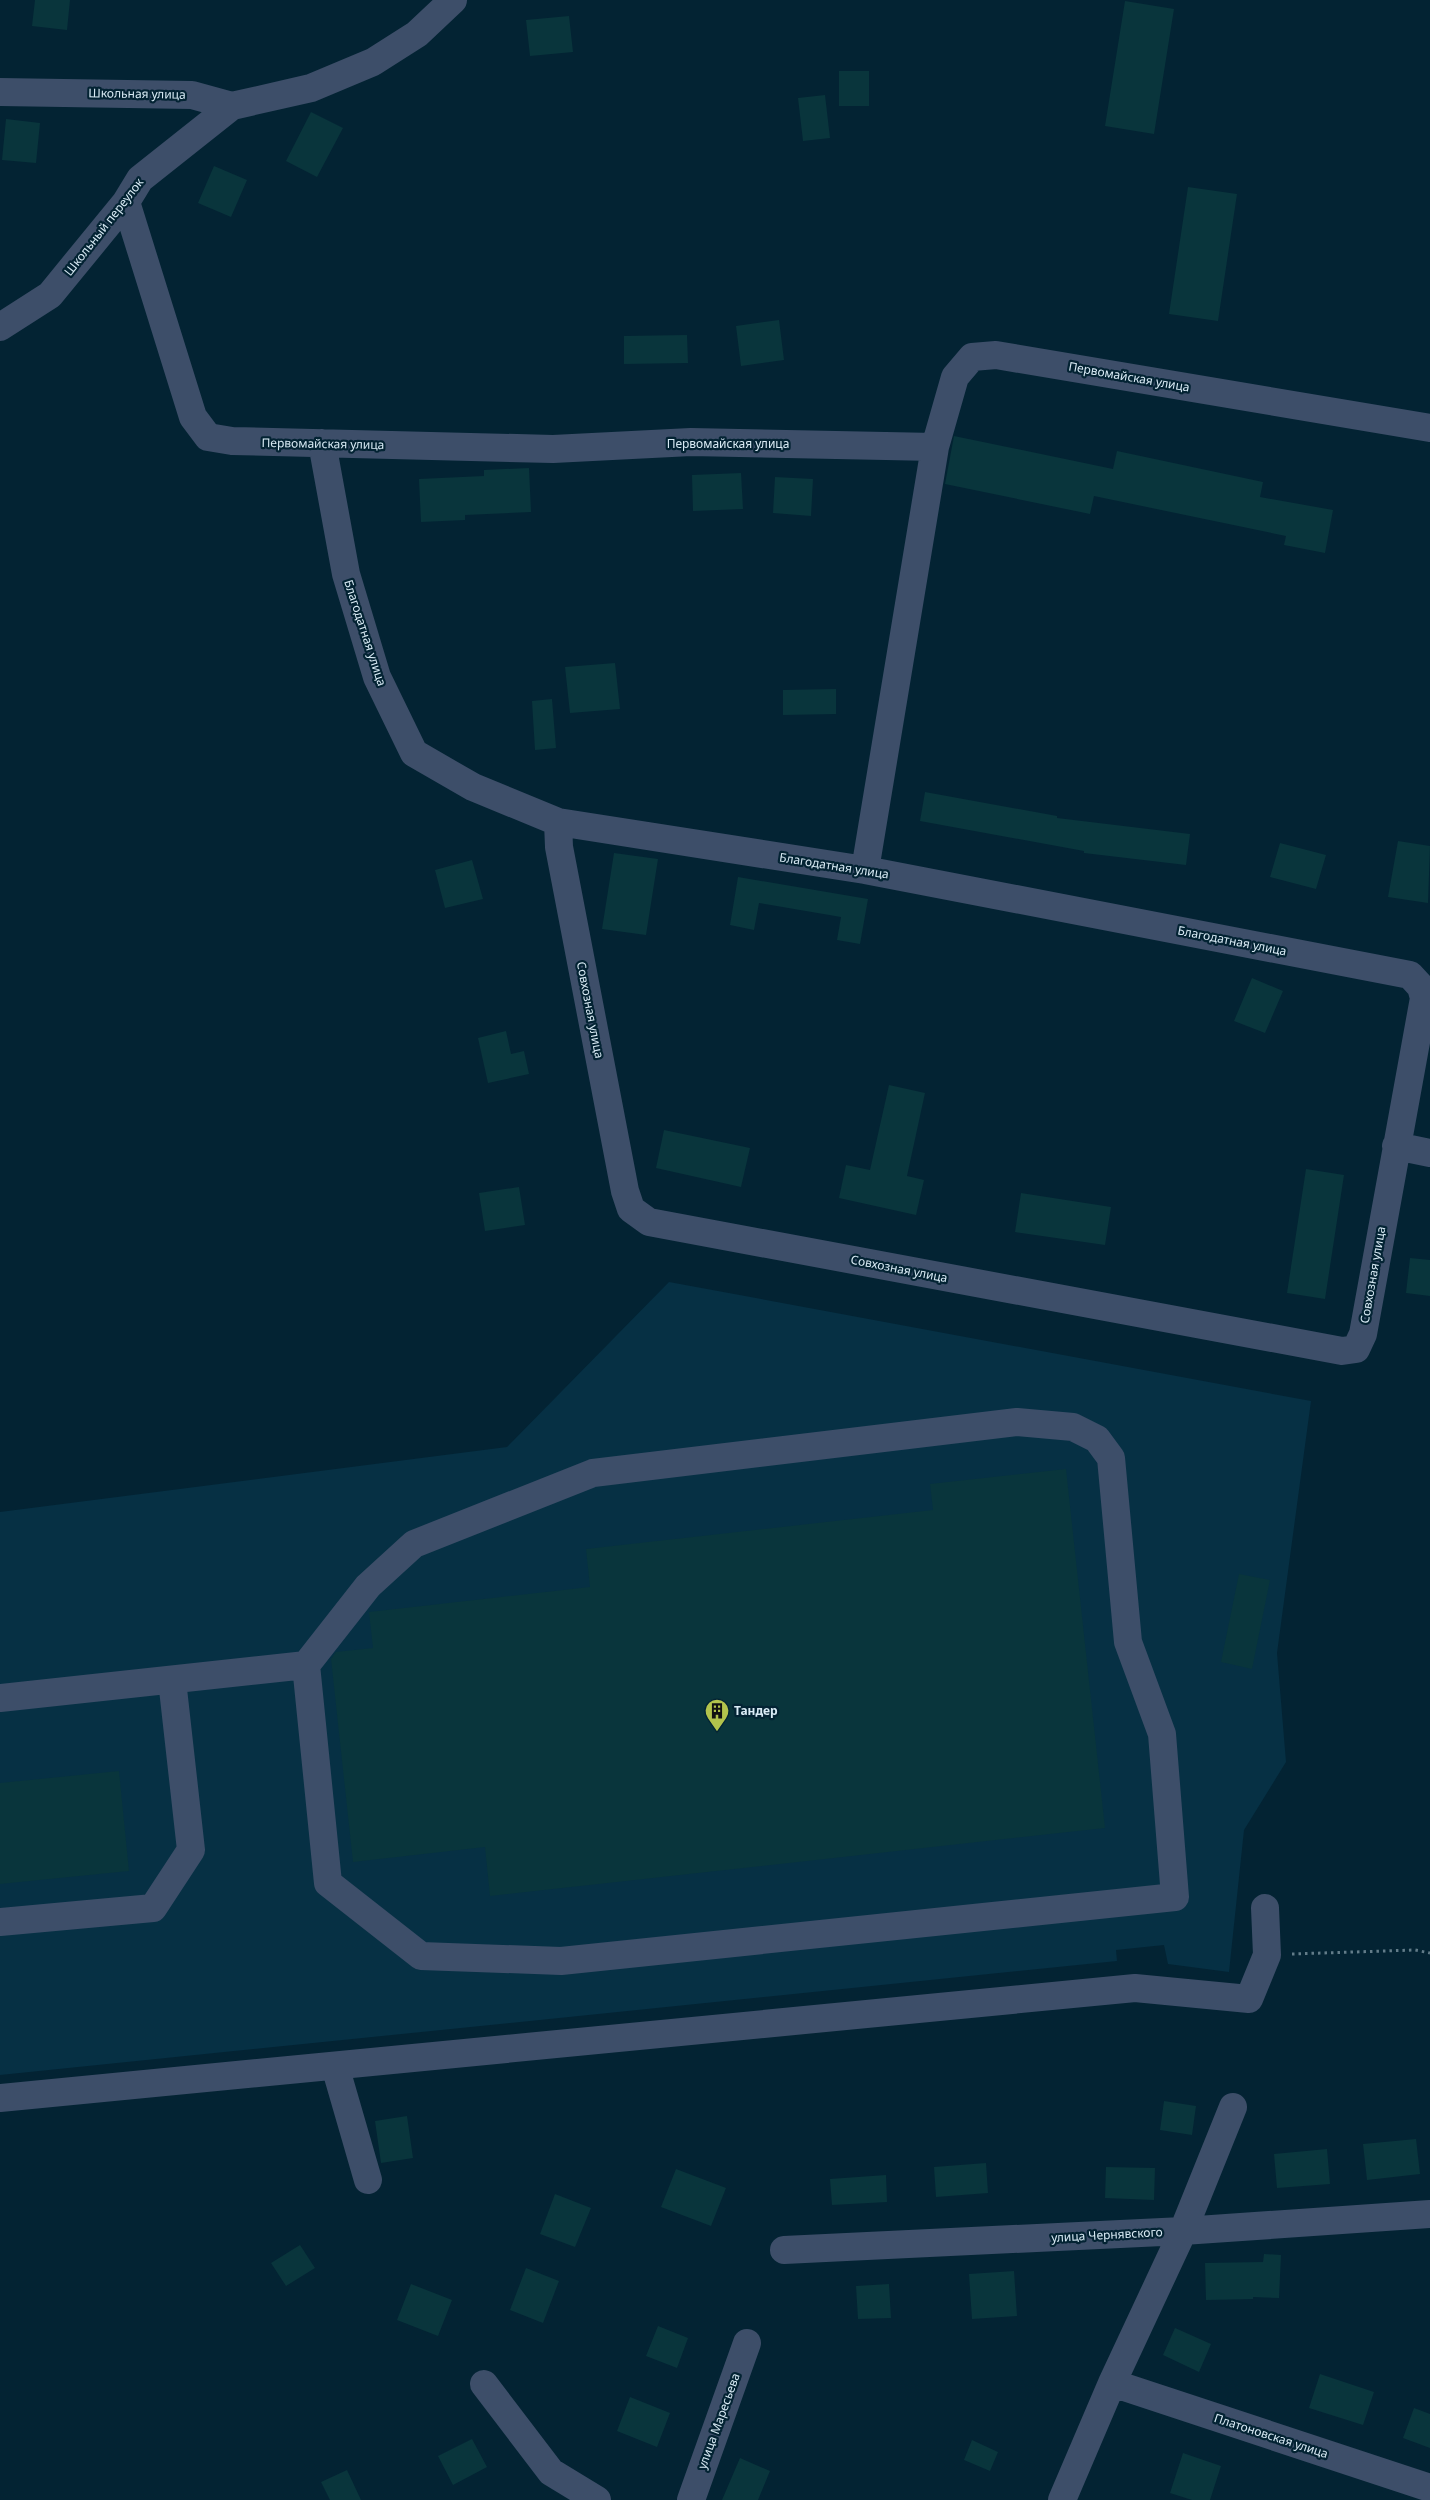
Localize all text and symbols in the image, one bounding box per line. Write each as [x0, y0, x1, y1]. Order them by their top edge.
street label: Школьная улица [88, 84, 186, 103]
street label: Школьный переулок [60, 174, 148, 279]
street label: Первомайская улица [1067, 357, 1191, 396]
street label: Первомайская улица [262, 434, 385, 453]
street label: Первомайская улица [667, 435, 789, 452]
street label: Благодатная улица [340, 578, 391, 688]
street label: Благодатная улица [778, 848, 890, 883]
street label: Благодатная улица [1176, 922, 1288, 959]
street label: Совхозная улица [573, 960, 608, 1060]
street label: Совхозная улица [1356, 1225, 1389, 1325]
street label: Совхозная улица [849, 1251, 949, 1286]
building icon: Тандер [704, 1698, 730, 1732]
place label: Тандер [734, 1702, 778, 1719]
street label: улица Чернявского [1051, 2223, 1163, 2246]
street label: улица Маресьева [693, 2370, 744, 2471]
street label: Платоновская улица [1212, 2409, 1330, 2462]

